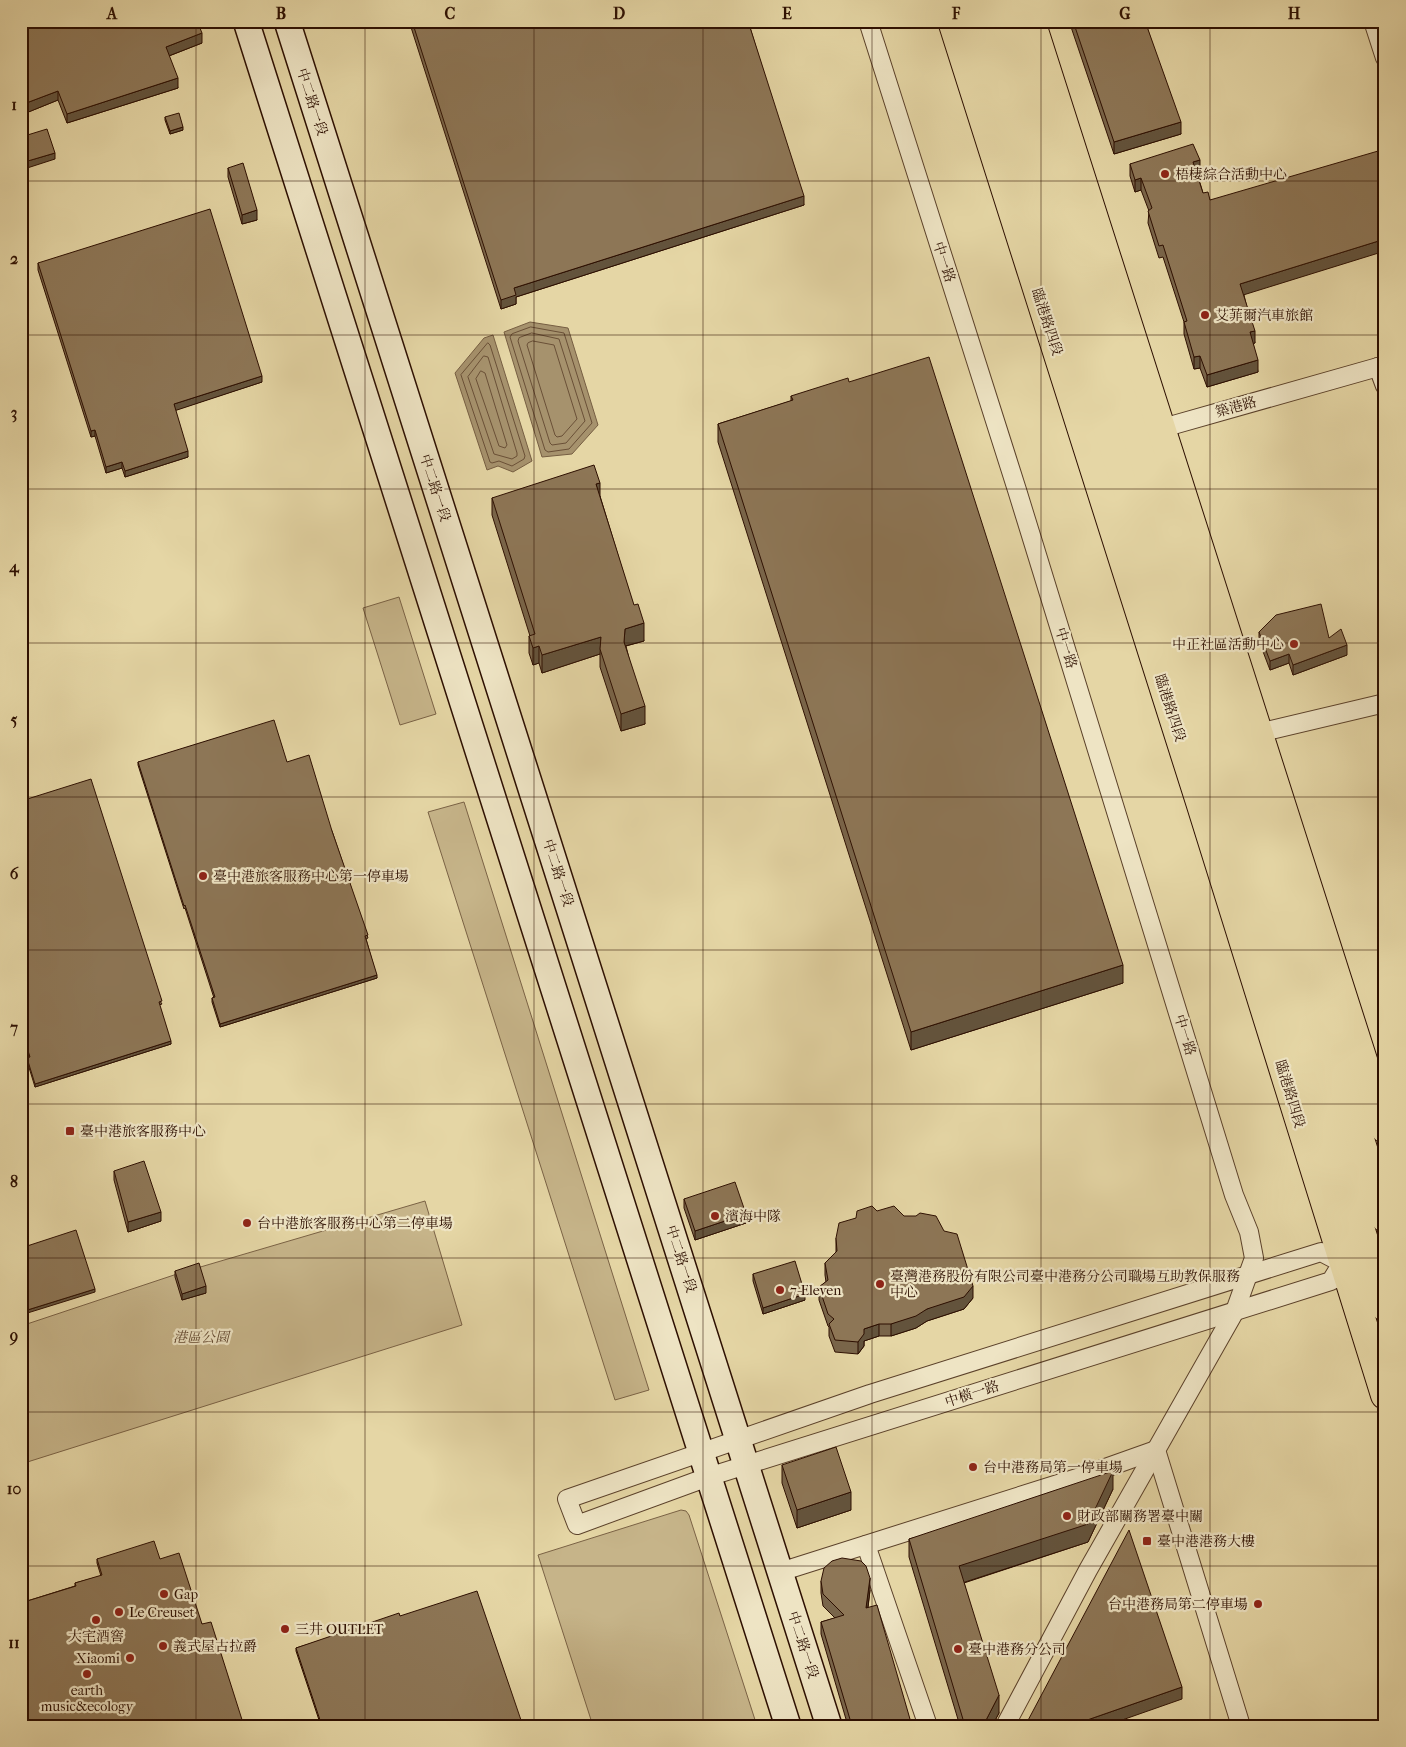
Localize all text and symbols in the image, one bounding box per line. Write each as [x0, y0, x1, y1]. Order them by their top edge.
text: A [106, 4, 118, 23]
text: B [276, 4, 286, 23]
text: C [445, 4, 456, 23]
text: D [613, 4, 625, 23]
text: E [782, 4, 792, 23]
text: F [951, 4, 961, 23]
text: G [1119, 4, 1131, 23]
text: H [1288, 4, 1301, 23]
street label: 中二路一段 [293, 66, 331, 138]
text: 1 [11, 95, 17, 114]
place label: 梧棲綜合活動中心 [1175, 166, 1287, 183]
marker: 梧棲綜合活動中心 [1159, 168, 1171, 180]
street label: 中一路 [929, 239, 959, 285]
text: 2 [10, 249, 18, 268]
street label: 臨港路四段 [1028, 286, 1066, 358]
place label: 艾菲爾汽車旅館 [1215, 307, 1313, 324]
marker: 艾菲爾汽車旅館 [1199, 309, 1211, 321]
street label: 築港路 [1213, 393, 1259, 421]
text: 3 [11, 403, 17, 423]
street label: 中二路一段 [416, 452, 454, 524]
text: 4 [8, 557, 20, 577]
street label: 中一路 [1052, 625, 1080, 671]
place label: 中正社區活動中心 [1172, 636, 1284, 653]
marker: 中正社區活動中心 [1288, 638, 1300, 650]
street label: 臨港路四段 [1151, 672, 1189, 744]
text: 5 [11, 710, 18, 729]
street label: 中二路一段 [539, 837, 577, 909]
text: 6 [10, 864, 19, 883]
place label: 臺中港旅客服務中心第一停車場 [213, 868, 409, 885]
marker: 臺中港旅客服務中心第一停車場 [197, 870, 209, 882]
street label: 中一路 [1171, 1012, 1199, 1058]
text: 7 [9, 1018, 18, 1037]
street label: 臨港路四段 [1272, 1058, 1308, 1130]
place label: 臺中港旅客服務中心 [80, 1123, 206, 1140]
marker: 臺中港旅客服務中心 [64, 1125, 76, 1137]
text: 8 [10, 1172, 18, 1191]
place label: 濱海中隊 [725, 1208, 781, 1225]
marker: 濱海中隊 [709, 1210, 721, 1222]
place label: 台中港旅客服務中心第二停車場 [257, 1215, 453, 1232]
marker: 台中港旅客服務中心第二停車場 [241, 1217, 253, 1229]
street label: 中二路一段 [662, 1223, 700, 1295]
place label: 臺灣港務股份有限公司臺中港務分公司職場互助教保服務 中心 [890, 1268, 1240, 1301]
marker: 臺灣港務股份有限公司臺中港務分公司職場互助教保服務 中心 [874, 1278, 886, 1290]
place label: 7-Eleven [790, 1282, 841, 1299]
marker: 7-Eleven [774, 1284, 786, 1296]
text: 9 [9, 1326, 18, 1346]
park label: 港區公園 [173, 1329, 231, 1346]
street label: 中橫一路 [943, 1377, 1001, 1411]
place label: 台中港務局第一停車場 [983, 1459, 1123, 1476]
marker: 台中港務局第一停車場 [967, 1461, 979, 1473]
text: 10 [7, 1479, 21, 1498]
place label: 財政部關務署臺中關 [1077, 1508, 1203, 1525]
marker: 財政部關務署臺中關 [1061, 1510, 1073, 1522]
place label: 臺中港港務大樓 [1157, 1533, 1255, 1550]
marker: 臺中港港務大樓 [1141, 1535, 1153, 1547]
place label: Gap [174, 1586, 198, 1603]
marker: Gap [158, 1588, 170, 1600]
place label: 台中港務局第二停車場 [1108, 1596, 1248, 1613]
marker: 台中港務局第二停車場 [1252, 1598, 1264, 1610]
place label: Le Creuset [129, 1604, 195, 1621]
marker: Le Creuset [113, 1606, 125, 1618]
street label: 中二路一段 [784, 1609, 822, 1681]
marker: 大宅酒窖 [90, 1614, 102, 1626]
place label: 三井 OUTLET [295, 1621, 384, 1638]
marker: 三井 OUTLET [279, 1623, 291, 1635]
place label: 大宅酒窖 [68, 1628, 124, 1645]
text: 11 [8, 1633, 20, 1652]
place label: 義式屋古拉爵 [173, 1638, 257, 1655]
marker: 義式屋古拉爵 [157, 1640, 169, 1652]
place label: 臺中港務分公司 [968, 1641, 1066, 1658]
marker: 臺中港務分公司 [952, 1643, 964, 1655]
place label: Xiaomi [76, 1650, 120, 1667]
marker: Xiaomi [124, 1652, 136, 1664]
marker: earth music&ecology [81, 1668, 93, 1680]
place label: earth music&ecology [41, 1682, 134, 1715]

